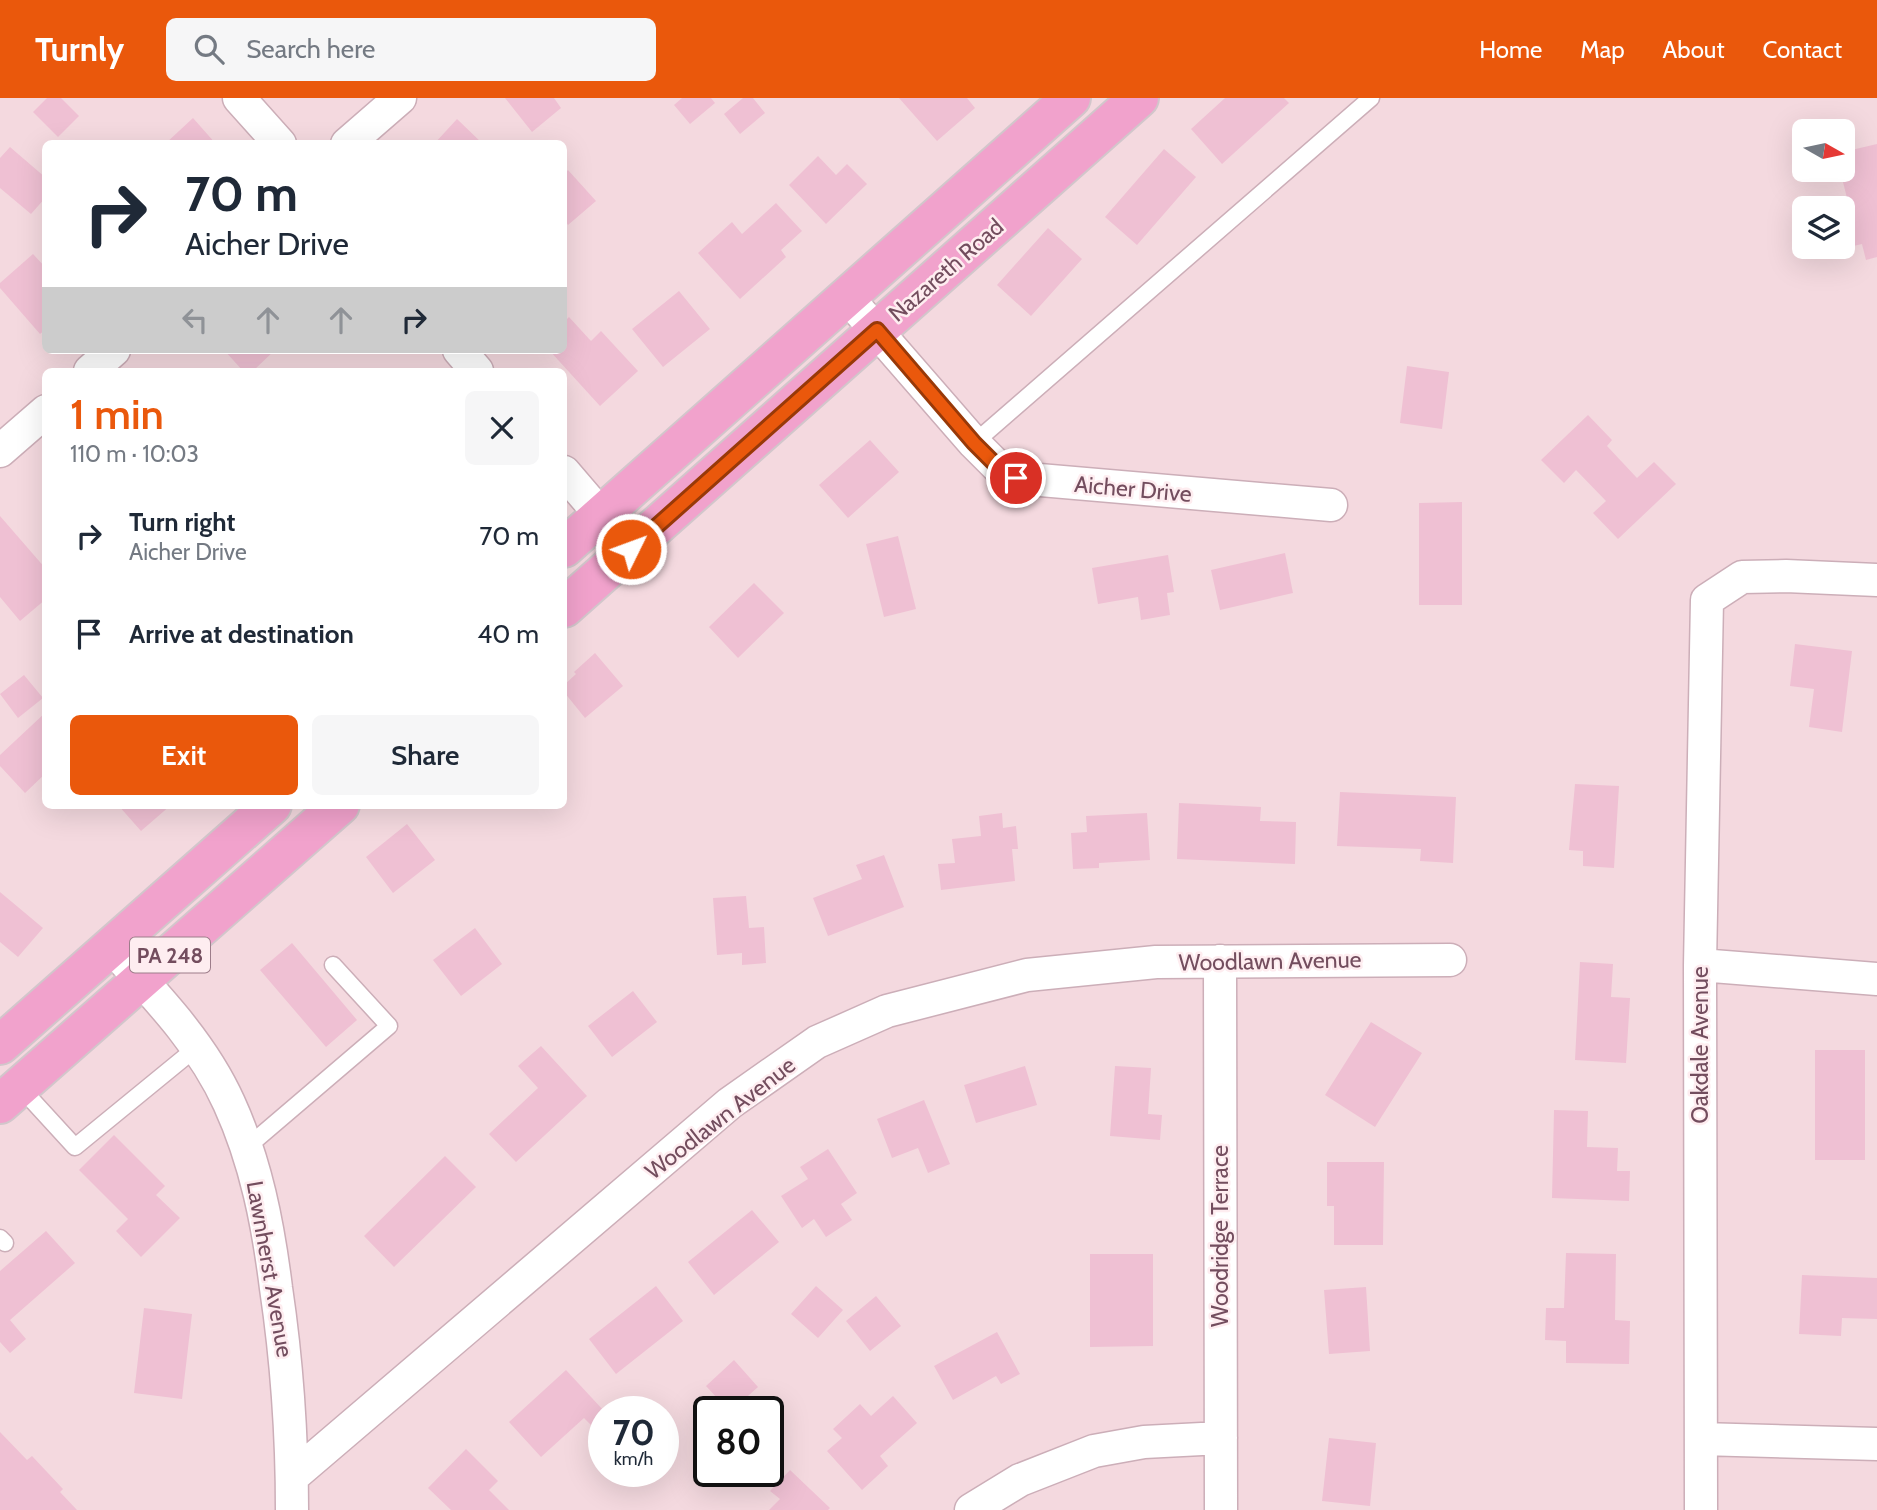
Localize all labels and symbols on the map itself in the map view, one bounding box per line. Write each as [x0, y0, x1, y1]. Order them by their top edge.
north arrow [1792, 119, 1855, 182]
street label: Nazareth Road [883, 213, 1009, 327]
pin [986, 448, 1046, 508]
street label: Aicher Drive [1073, 470, 1193, 508]
position arrow [594, 512, 668, 586]
road number: PA 248 [130, 938, 210, 972]
street label: Woodlawn Avenue [1178, 945, 1362, 977]
street label: Oakdale Avenue [1686, 966, 1714, 1124]
street label: Woodlawn Avenue [639, 1051, 801, 1185]
street label: Woodridge Terrace [1206, 1145, 1234, 1327]
street label: Lawnherst Avenue [241, 1179, 299, 1360]
speed limit sign: 80 [693, 1396, 784, 1487]

